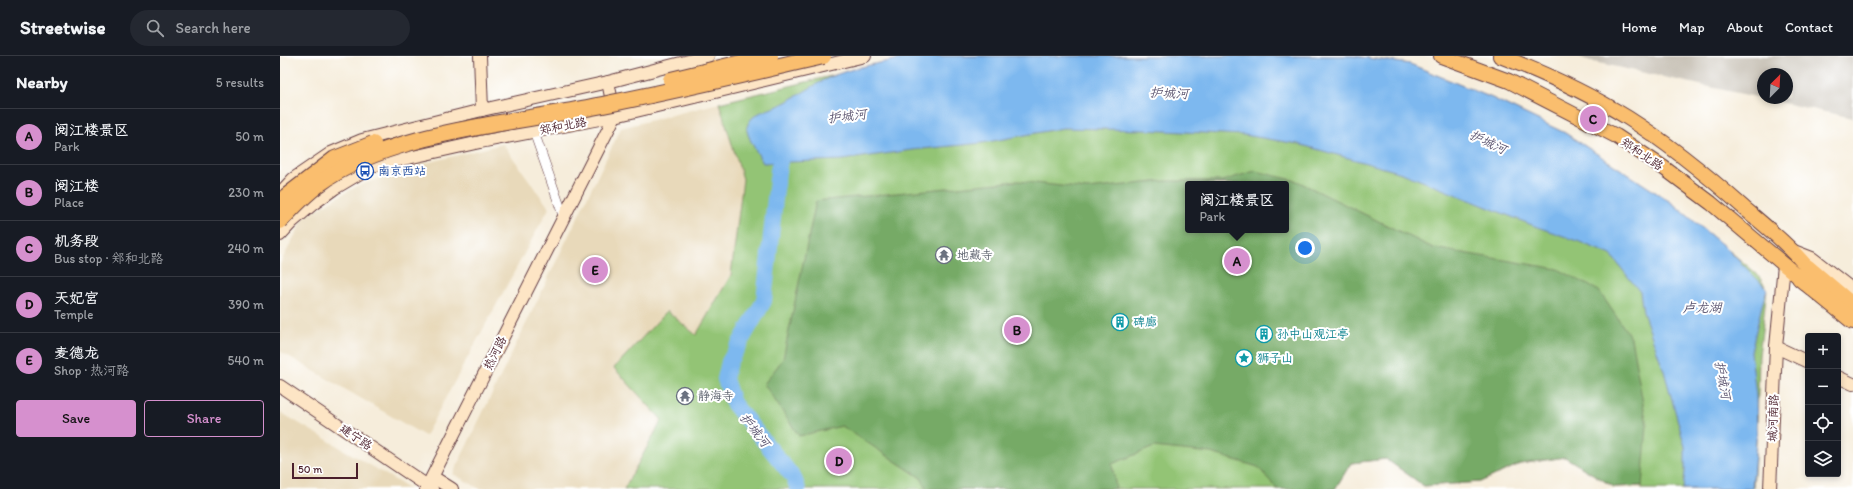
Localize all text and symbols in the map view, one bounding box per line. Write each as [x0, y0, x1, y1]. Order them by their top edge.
search box [130, 10, 410, 46]
text: Streetwise [20, 16, 106, 39]
icon: search [144, 17, 166, 39]
text: Search here [176, 19, 251, 37]
text: Home [1622, 19, 1657, 36]
text: Map [1679, 19, 1705, 36]
text: About [1727, 19, 1763, 36]
text: Contact [1785, 19, 1833, 36]
north arrow [1757, 68, 1793, 104]
text: Nearby [16, 72, 68, 92]
text: 5 results [216, 75, 264, 90]
water label: 护城河 [1149, 85, 1191, 101]
pin: C [1580, 104, 1606, 134]
water label: 护城河 [827, 106, 869, 126]
street label: 郑和北路 [538, 115, 588, 137]
text: 阅江楼景区 [54, 121, 129, 139]
water label: 护城河 [1467, 127, 1511, 158]
text: A [25, 129, 33, 144]
text: 50 m [235, 129, 264, 144]
street label: 郑和北路 [1618, 135, 1666, 173]
text: Park [54, 139, 80, 154]
bus stop icon: 南京西站 [355, 161, 375, 181]
place label: 南京西站 [378, 164, 426, 178]
text: 阅江楼 [54, 177, 99, 195]
popup [1185, 181, 1289, 233]
text: B [25, 185, 33, 200]
text: 230 m [228, 185, 264, 200]
text: 阅江楼景区 [1199, 191, 1275, 209]
text: Place [54, 195, 84, 210]
text: Park [1199, 209, 1225, 224]
text: 机务段 [54, 232, 99, 250]
your location [1295, 238, 1315, 258]
text: C [25, 241, 33, 256]
text: 240 m [227, 241, 264, 256]
temple icon: 地藏寺 [934, 245, 954, 265]
pin: A [1224, 246, 1250, 276]
place label: 地藏寺 [957, 248, 993, 262]
text: Bus stop · 郑和北路 [54, 251, 163, 266]
pin: E [582, 255, 608, 285]
text: 天妃宫 [54, 289, 99, 307]
text: D [25, 297, 33, 312]
text: 390 m [228, 297, 264, 312]
water label: 卢龙湖 [1682, 300, 1723, 315]
text: Temple [54, 307, 93, 322]
building icon: 碑廊 [1110, 312, 1130, 332]
pin: B [1004, 315, 1030, 345]
place label: 碑廊 [1133, 315, 1157, 329]
building icon: 孙中山观江亭 [1254, 324, 1274, 344]
place label: 孙中山观江亭 [1277, 327, 1349, 341]
map controls [1805, 333, 1841, 477]
button: + [1805, 333, 1841, 369]
street label: 热河路 [481, 334, 509, 372]
text: 麦德龙 [54, 344, 99, 362]
place icon: 狮子山 [1234, 348, 1254, 368]
place label: 狮子山 [1257, 351, 1293, 365]
text: E [25, 353, 33, 368]
text: 540 m [227, 353, 264, 368]
water label: 护城河 [1712, 359, 1734, 403]
text: Shop · 热河路 [54, 363, 129, 378]
button: − [1805, 369, 1841, 405]
temple icon: 静海寺 [675, 386, 695, 406]
place label: 静海寺 [698, 389, 734, 403]
street label: 城河南路 [1765, 394, 1781, 442]
button: Save [16, 400, 136, 437]
button: Share [144, 400, 264, 437]
button: locate [1805, 405, 1841, 441]
water label: 护城河 [737, 410, 774, 451]
street label: 建宁路 [337, 421, 375, 453]
button: layers [1805, 441, 1841, 477]
pin: D [826, 446, 852, 476]
scale bar [292, 461, 358, 480]
text: 50 m [298, 463, 322, 476]

